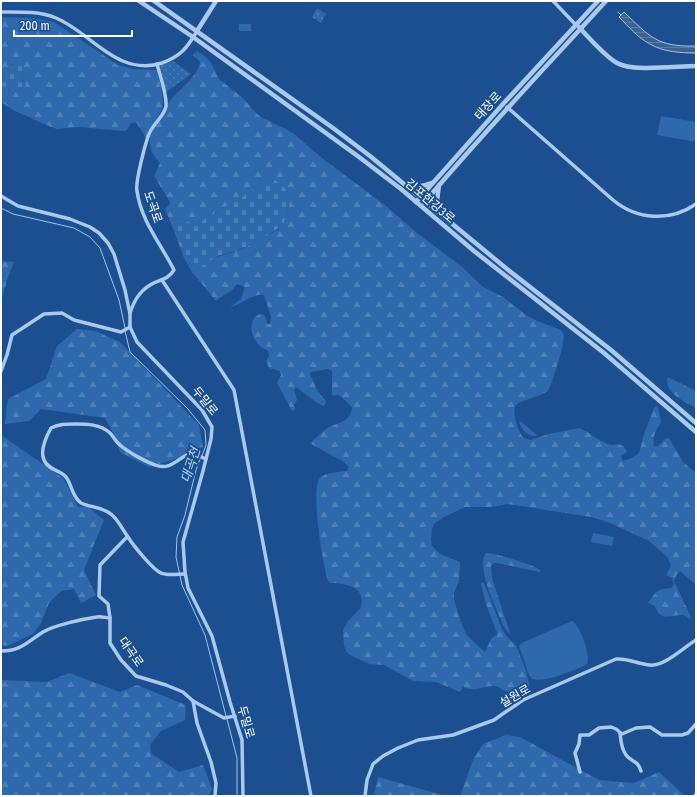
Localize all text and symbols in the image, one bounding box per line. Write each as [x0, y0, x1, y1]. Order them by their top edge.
scale bar [14, 12, 132, 38]
text: 200 m [20, 19, 50, 33]
street label: 태장로 [472, 89, 504, 123]
street label: 김포한강3로 [402, 176, 458, 226]
street label: 도곡로 [141, 189, 165, 225]
street label: 두밀로 [189, 384, 221, 418]
water label: 대곡천 [178, 445, 203, 485]
street label: 대곡로 [116, 634, 146, 670]
street label: 설원로 [497, 682, 533, 710]
street label: 두밀로 [235, 704, 257, 740]

